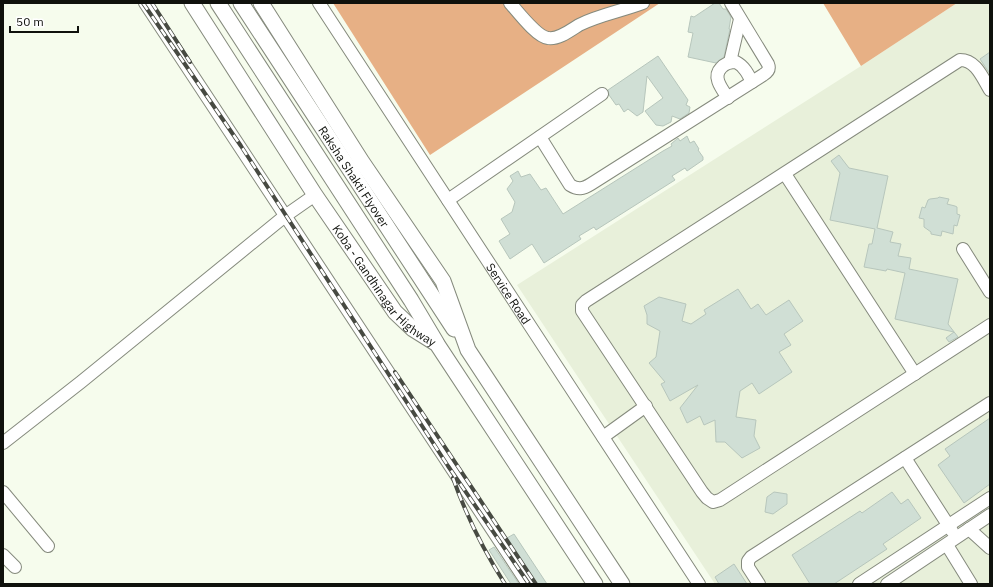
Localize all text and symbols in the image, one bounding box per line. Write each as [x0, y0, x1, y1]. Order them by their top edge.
scale bar [10, 8, 78, 34]
text: 50 m [16, 14, 44, 29]
street label: Raksha Shakti Flyover [316, 123, 393, 230]
street label: Koba - Gandhinagar Highway [330, 221, 439, 349]
street label: Service Road [483, 260, 534, 327]

